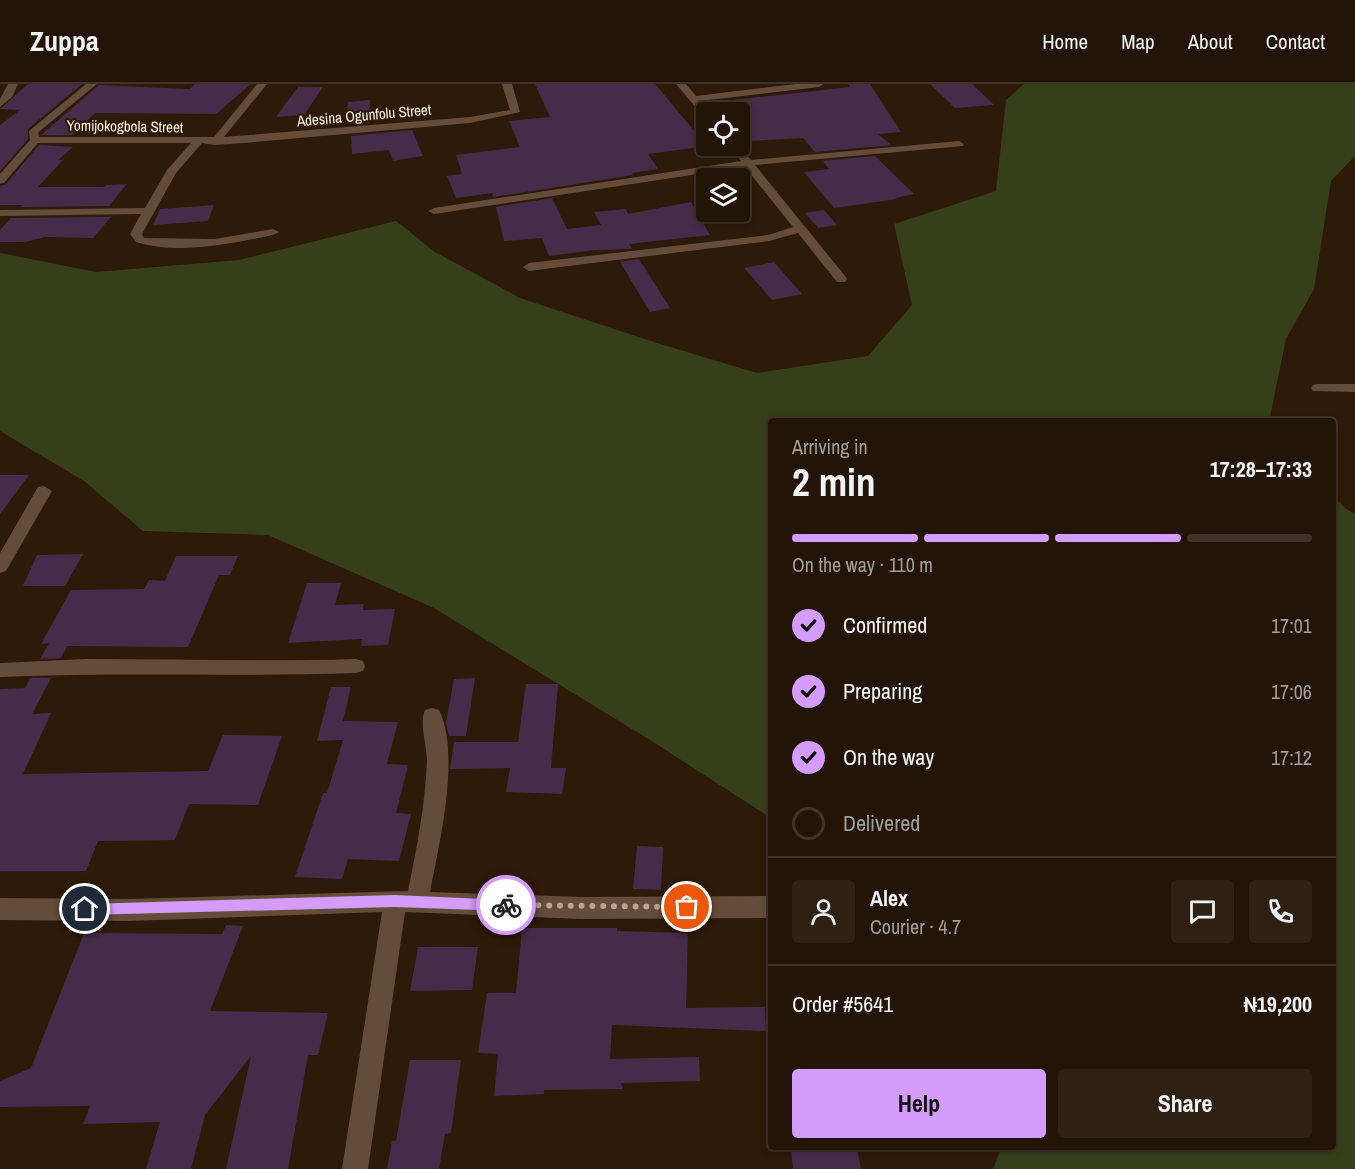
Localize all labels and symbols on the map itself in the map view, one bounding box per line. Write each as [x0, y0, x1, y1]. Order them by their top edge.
street label: Adesina Ogunfolu Street [295, 99, 433, 131]
street label: Yomijokogbola Street [67, 114, 184, 138]
courier [476, 875, 536, 935]
pin [661, 881, 712, 932]
pin [59, 883, 110, 934]

